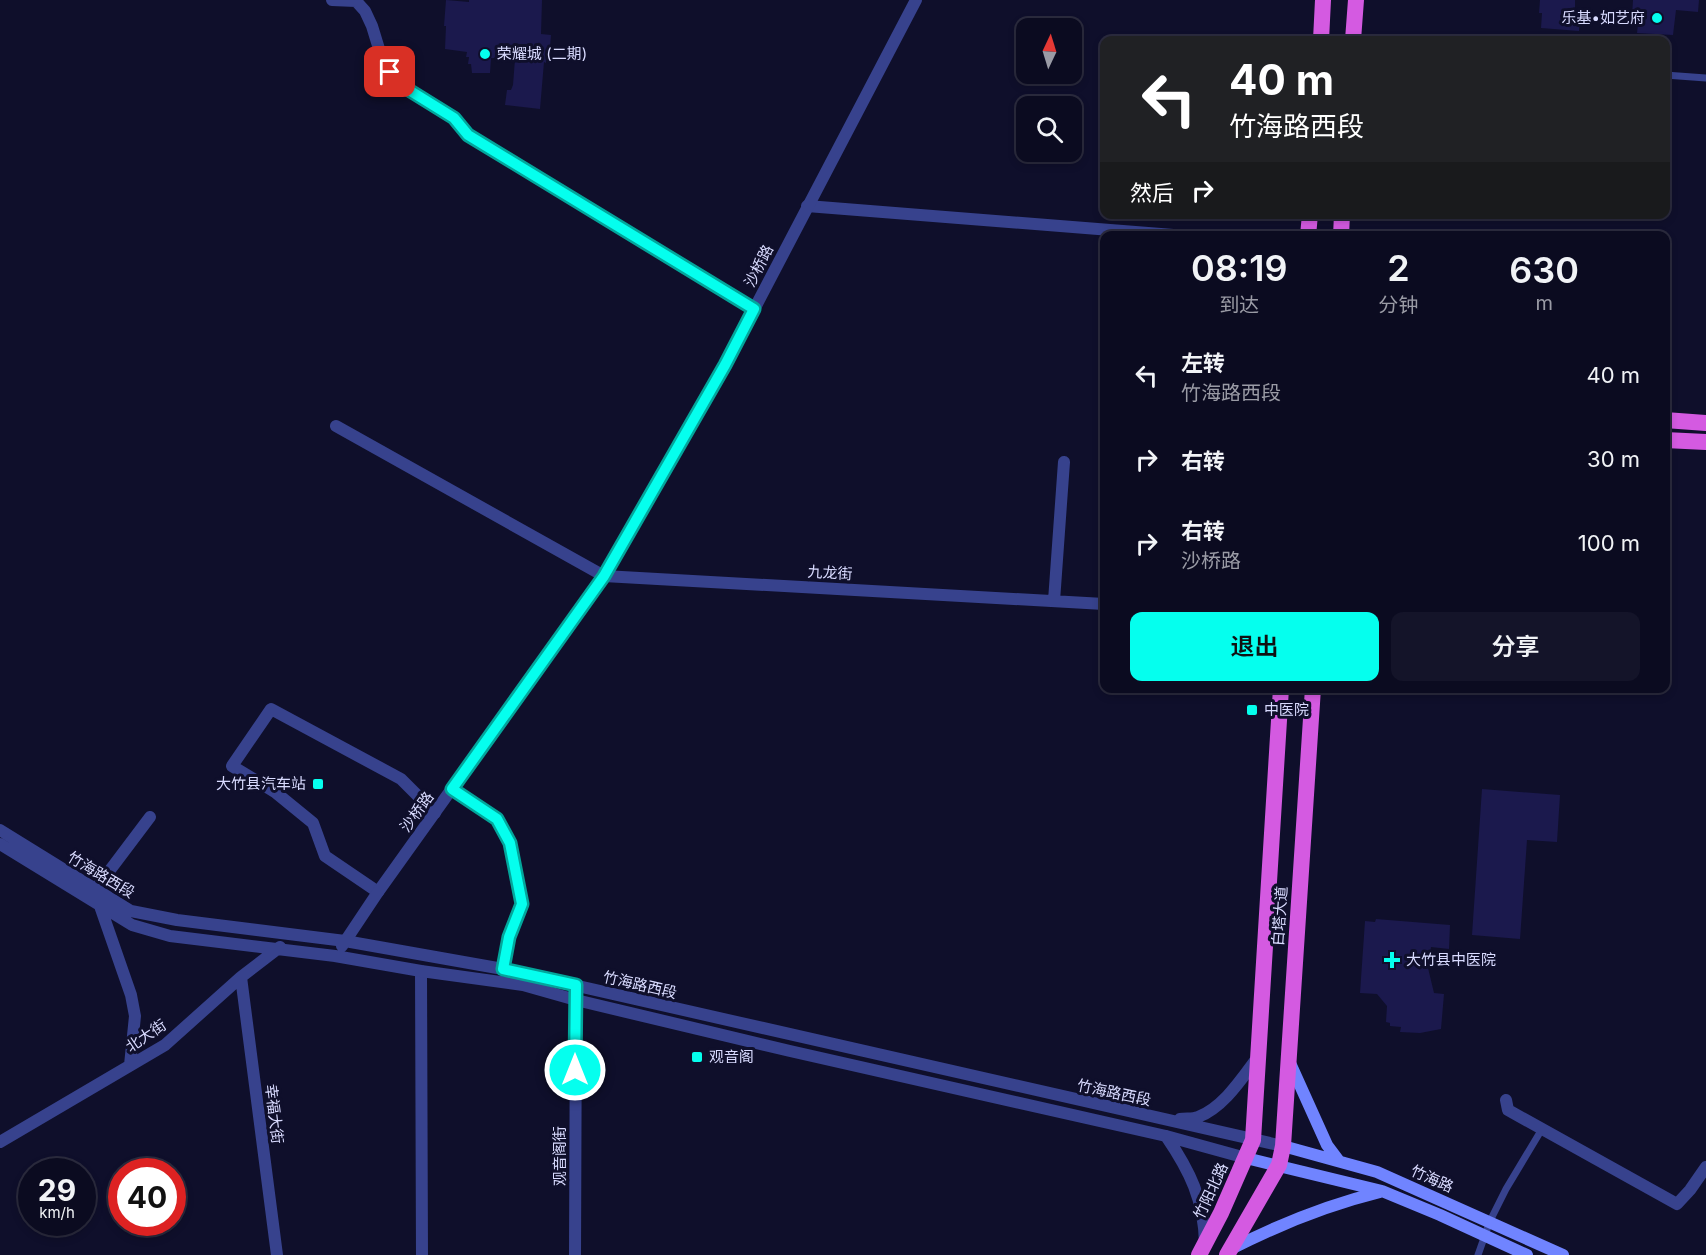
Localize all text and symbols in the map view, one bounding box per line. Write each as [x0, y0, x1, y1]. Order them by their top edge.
place label: 乐基•如艺府 [1562, 8, 1645, 27]
marker: 乐基•如艺府 [1650, 11, 1664, 25]
north arrow [1016, 18, 1082, 84]
map controls [1016, 18, 1082, 162]
place label: 荣耀城 (二期) [497, 44, 587, 63]
pin [364, 46, 415, 97]
marker: 荣耀城 (二期) [478, 47, 492, 61]
text: 40 m [1229, 54, 1334, 105]
icon: arrive [373, 55, 406, 88]
icon: left [1130, 60, 1208, 138]
button: search [1016, 96, 1082, 162]
text: 竹海路西段 [1229, 110, 1364, 143]
icon: right [1186, 174, 1219, 207]
text: 然后 [1130, 180, 1174, 206]
street label: 沙桥路 [740, 241, 777, 290]
text: 08:19 [1191, 246, 1287, 290]
text: 2 [1387, 246, 1410, 290]
text: 630 [1509, 248, 1579, 292]
text: m [1535, 291, 1553, 315]
text: 到达 [1219, 293, 1259, 317]
text: 分钟 [1378, 293, 1418, 317]
text: 左转 [1181, 350, 1225, 376]
icon: left [1130, 359, 1163, 392]
text: 40 m [1586, 362, 1640, 388]
text: 竹海路西段 [1181, 381, 1281, 405]
icon: right [1130, 443, 1163, 476]
text: 30 m [1587, 446, 1640, 472]
text: 右转 [1181, 448, 1225, 474]
text: 右转 [1181, 518, 1225, 544]
icon: right [1130, 527, 1163, 560]
text: 100 m [1578, 530, 1640, 556]
text: 沙桥路 [1181, 549, 1241, 573]
street label: 九龙街 [807, 562, 853, 583]
button: 退出 [1130, 612, 1379, 681]
button: 分享 [1391, 612, 1640, 681]
place label: 中医院 [1264, 700, 1309, 719]
marker: 中医院 [1245, 703, 1259, 717]
place label: 大竹县汽车站 [216, 774, 306, 793]
marker: 大竹县汽车站 [311, 777, 325, 791]
street label: 沙桥路 [396, 788, 438, 835]
street label: 竹海路西段 [64, 847, 138, 902]
street label: 白塔大道 [1268, 885, 1291, 947]
place label: 大竹县中医院 [1406, 950, 1496, 969]
marker: 大竹县中医院 [1383, 951, 1401, 969]
street label: 竹海路西段 [601, 967, 679, 1002]
street label: 北大街 [122, 1015, 170, 1056]
position arrow [543, 1038, 607, 1102]
place label: 观音阁 [709, 1047, 754, 1066]
marker: 观音阁 [690, 1050, 704, 1064]
street label: 竹海路西段 [1075, 1075, 1153, 1110]
street label: 幸福大街 [261, 1083, 288, 1145]
street label: 观音阁街 [550, 1126, 569, 1186]
speed limit sign: 40 [108, 1158, 186, 1236]
street label: 竹阳北路 [1189, 1160, 1232, 1222]
street label: 竹海路 [1408, 1161, 1457, 1196]
text: 29 [38, 1172, 76, 1208]
text: km/h [39, 1203, 75, 1222]

